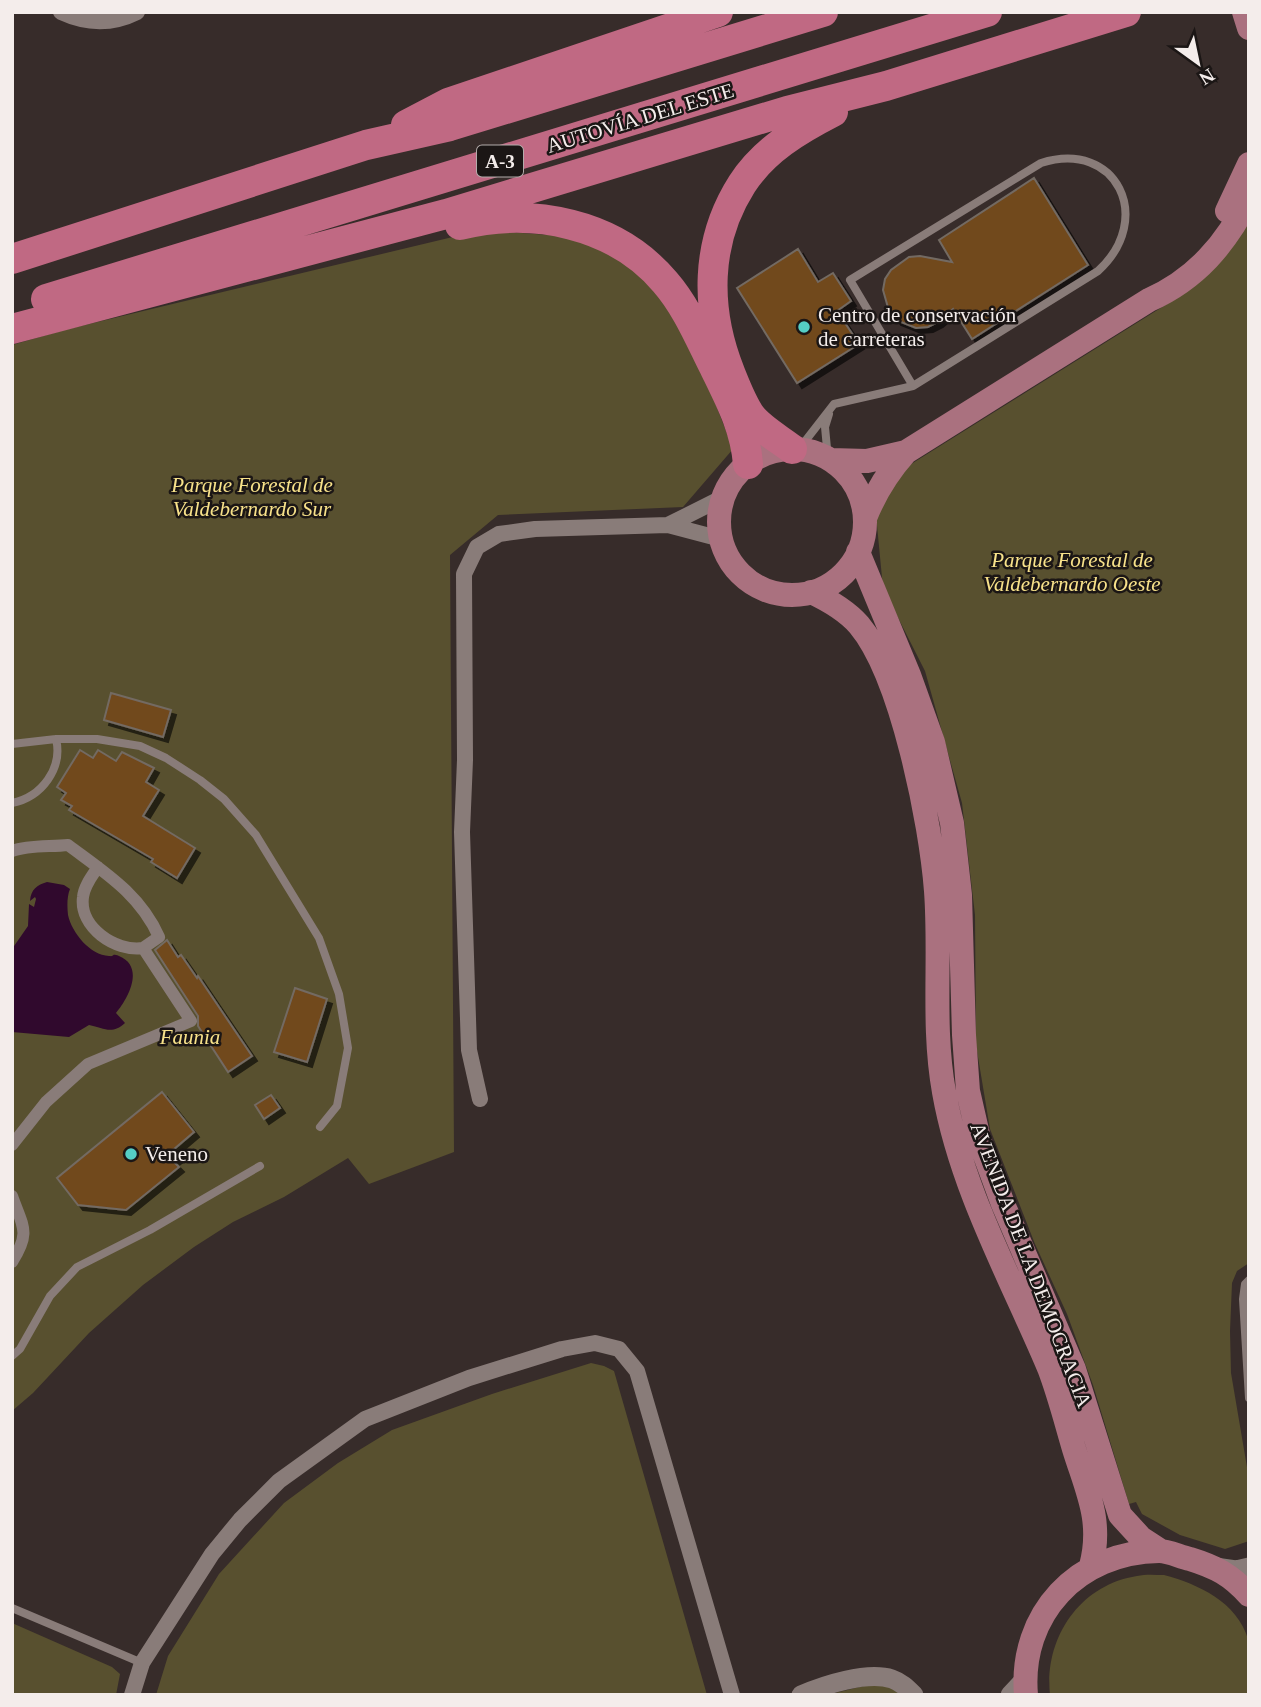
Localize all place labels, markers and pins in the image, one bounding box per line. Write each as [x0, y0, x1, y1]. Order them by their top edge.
place label: Centro de conservación de carreteras [818, 303, 1017, 351]
marker: Centro de conservación de carreteras [796, 319, 812, 335]
place label: Veneno [145, 1142, 208, 1166]
marker: Veneno [123, 1146, 139, 1162]

